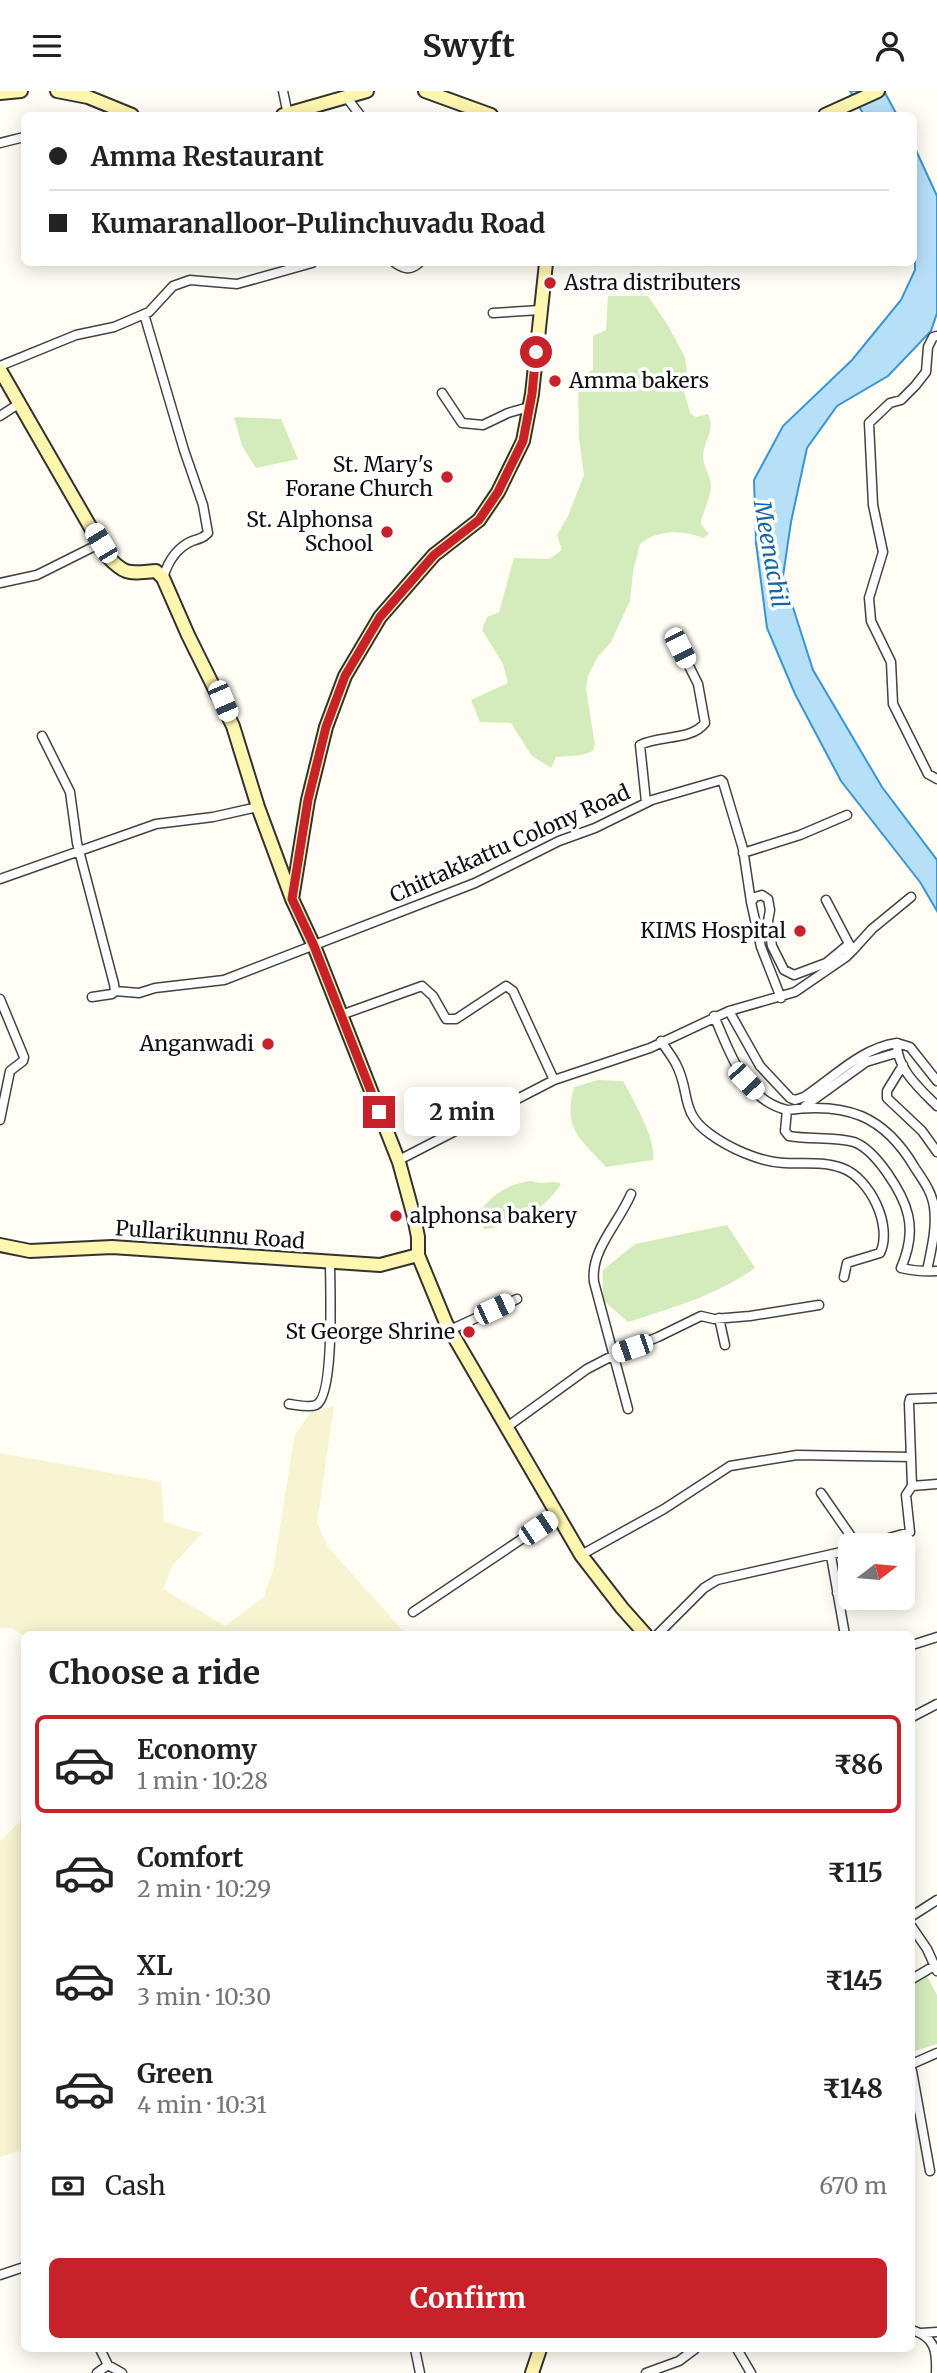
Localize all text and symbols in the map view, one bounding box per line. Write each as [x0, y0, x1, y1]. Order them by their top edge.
text: Swyft [422, 26, 515, 66]
icon: menu [28, 27, 66, 65]
icon: person [871, 27, 909, 65]
text: Amma Restaurant [91, 140, 324, 173]
text: Kumaranalloor-Pulinchuvadu Road [91, 207, 545, 240]
place label: Astra distributers [563, 269, 741, 296]
marker: Astra distributers [542, 275, 558, 291]
route start [520, 336, 552, 368]
place label: Amma bakers [568, 367, 709, 394]
marker: Amma bakers [547, 373, 563, 389]
place label: St. Mary's Forane Church [285, 451, 433, 502]
marker: St. Mary's Forane Church [439, 469, 455, 485]
water label: Meenachil [748, 497, 795, 610]
place label: St. Alphonsa School [246, 506, 373, 557]
car [82, 520, 121, 566]
marker: St. Alphonsa School [379, 524, 395, 540]
car [662, 625, 699, 671]
car [206, 678, 241, 724]
street label: Chittakkattu Colony Road [385, 778, 634, 909]
place label: KIMS Hospital [640, 917, 786, 944]
marker: KIMS Hospital [792, 923, 808, 939]
place label: Anganwadi [138, 1030, 254, 1057]
marker: Anganwadi [260, 1036, 276, 1052]
car [724, 1058, 769, 1104]
callout: 2 min [404, 1087, 519, 1137]
route end [363, 1096, 395, 1128]
text: 2 min [429, 1097, 495, 1126]
place label: alphonsa bakery [410, 1202, 578, 1229]
marker: alphonsa bakery [388, 1208, 404, 1224]
street label: Pullarikunnu Road [114, 1214, 306, 1255]
car [471, 1291, 518, 1327]
place label: St George Shrine [286, 1318, 455, 1345]
marker: St George Shrine [461, 1324, 477, 1340]
car [609, 1331, 656, 1365]
car [515, 1508, 562, 1548]
north arrow [838, 1533, 915, 1610]
map controls [838, 1533, 915, 1610]
text: Choose a ride [49, 1653, 260, 1693]
icon: car [53, 1733, 116, 1796]
text: Economy [137, 1733, 257, 1766]
text: ₹86 [834, 1748, 883, 1781]
text: 1 min · 10:28 [137, 1766, 268, 1795]
icon: car [53, 1841, 116, 1904]
text: Comfort [137, 1841, 243, 1874]
text: ₹115 [827, 1856, 883, 1889]
text: 2 min · 10:29 [137, 1874, 271, 1903]
icon: car [53, 1949, 116, 2012]
text: XL [137, 1949, 173, 1982]
text: ₹145 [825, 1964, 883, 1997]
text: 3 min · 10:30 [137, 1982, 271, 2011]
icon: car [53, 2057, 116, 2120]
text: Green [137, 2057, 213, 2090]
text: ₹148 [822, 2072, 883, 2105]
text: 4 min · 10:31 [137, 2090, 267, 2119]
icon: cash [49, 2167, 87, 2205]
text: Cash [105, 2169, 166, 2202]
text: 670 m [819, 2171, 887, 2200]
button: Confirm [49, 2258, 887, 2338]

